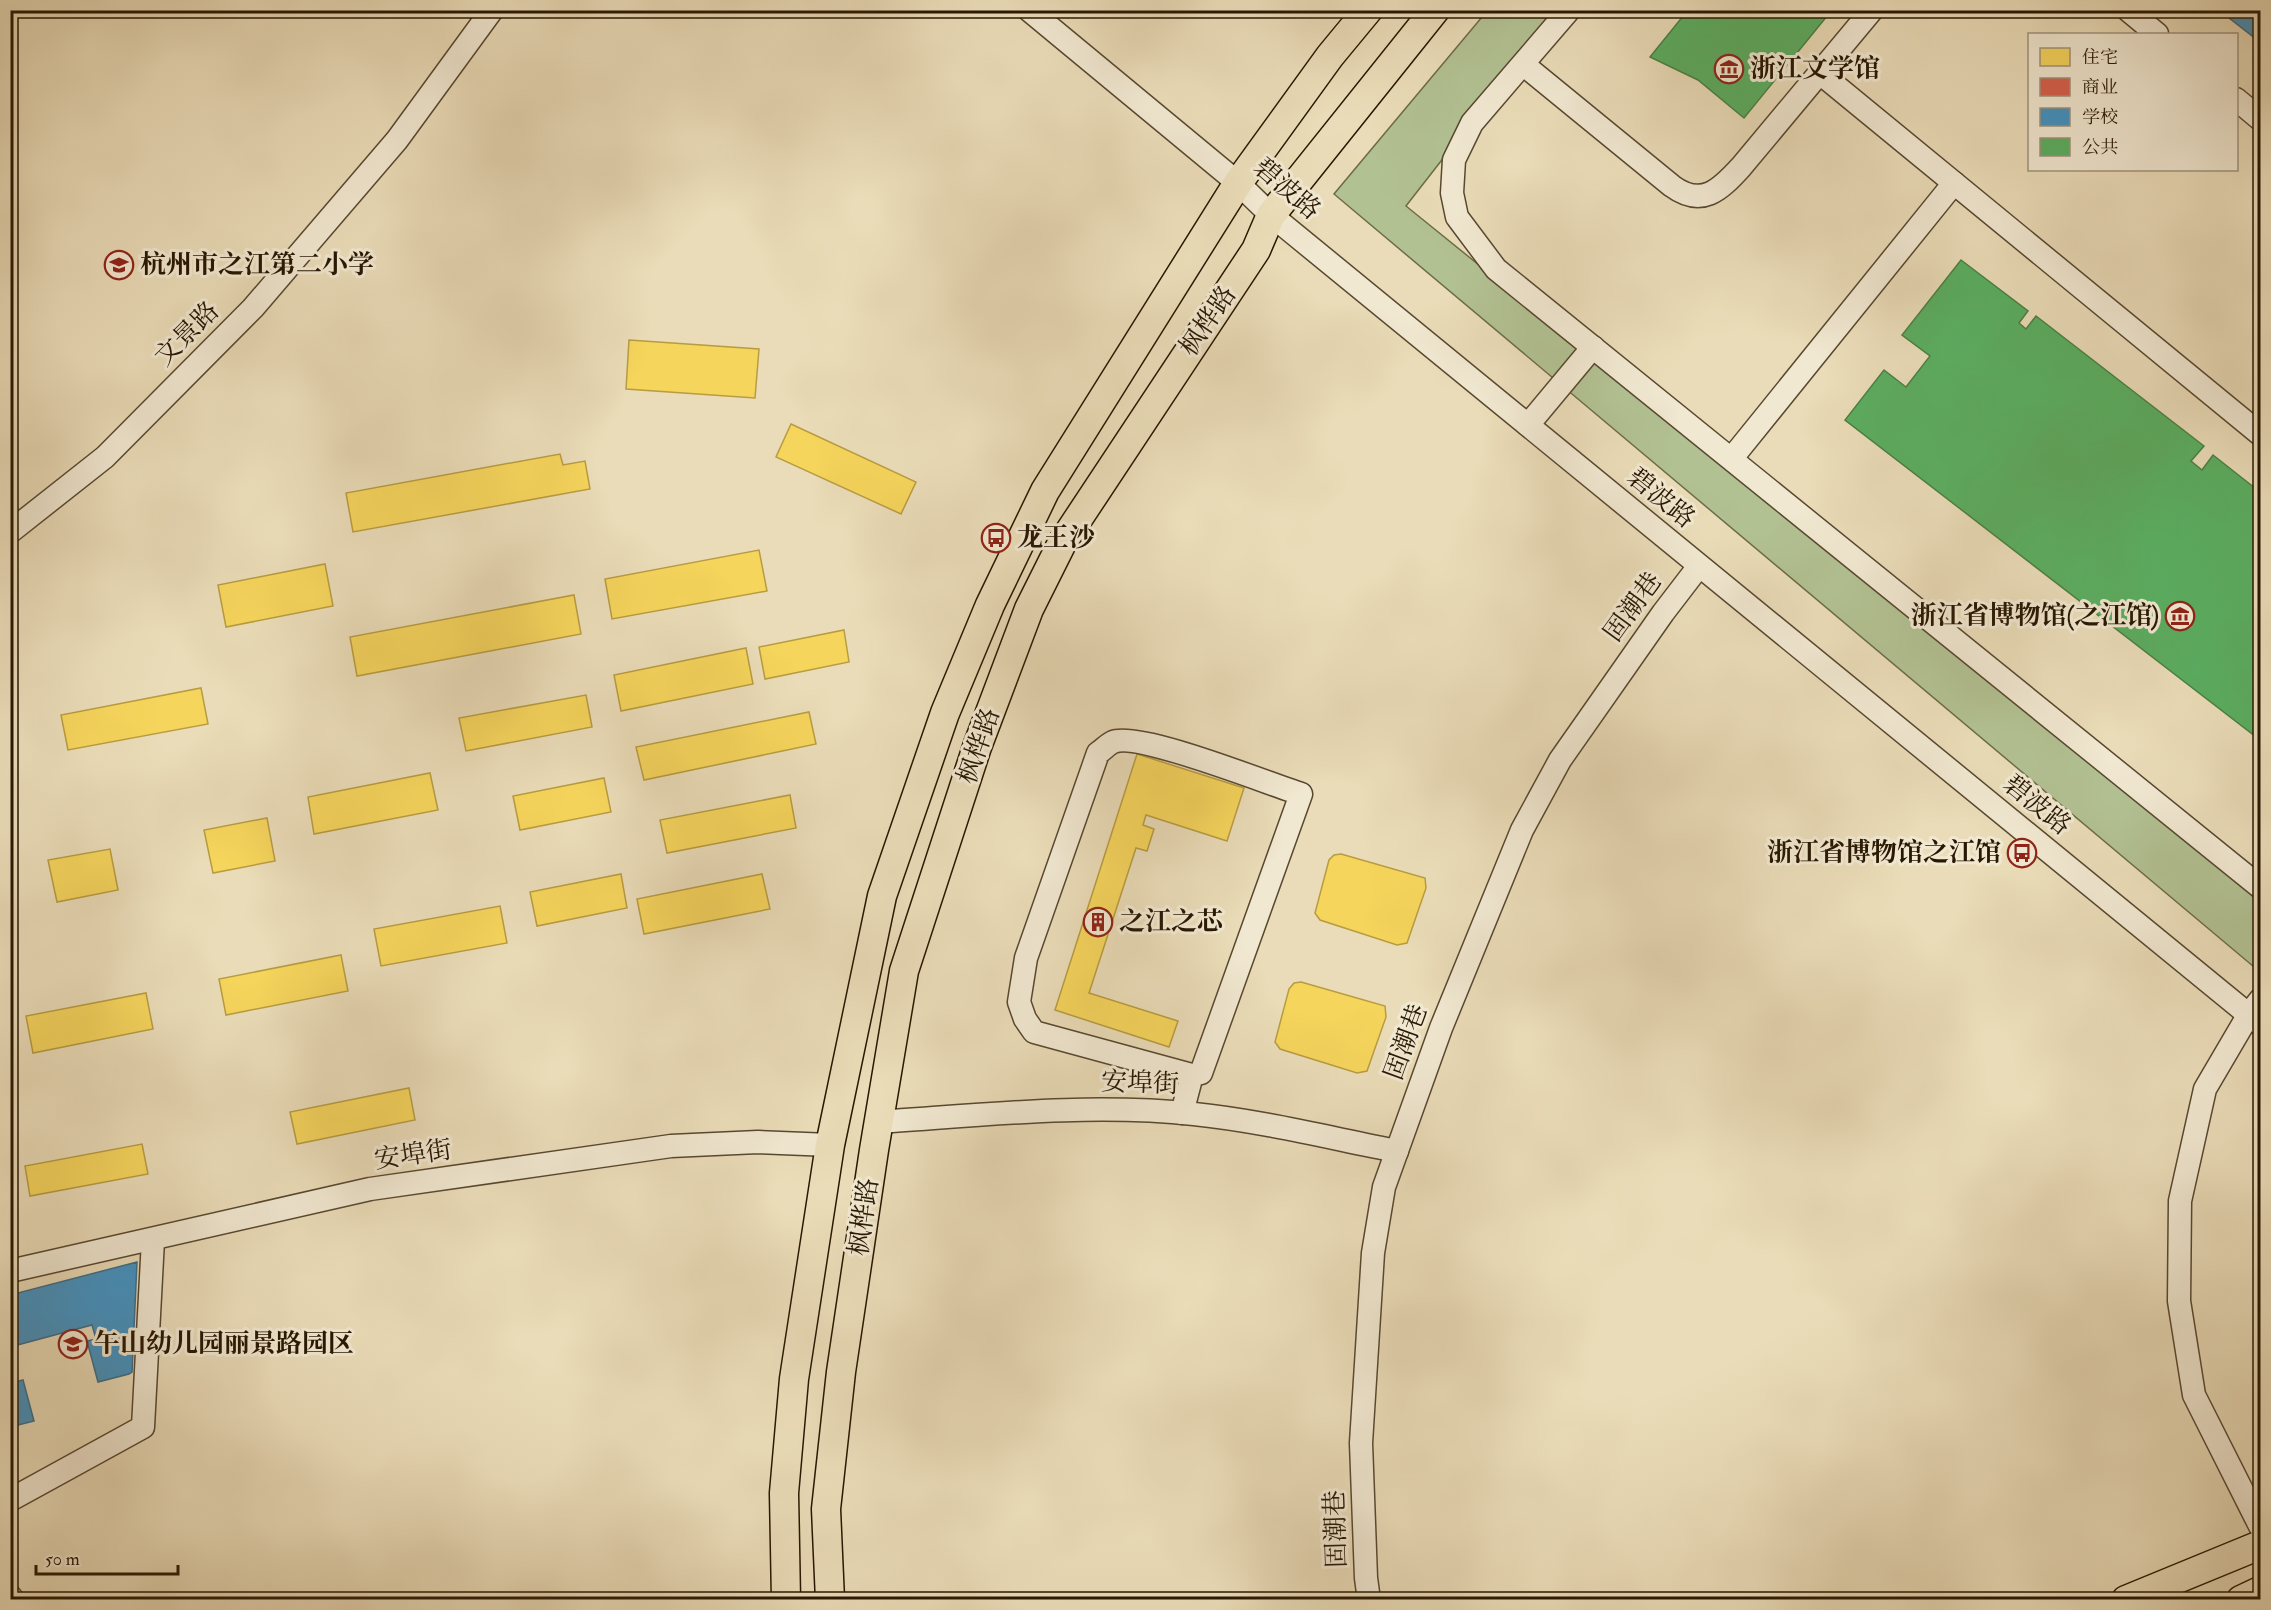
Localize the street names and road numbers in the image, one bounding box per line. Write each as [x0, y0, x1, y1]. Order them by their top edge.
street label: 碧波路 [1247, 151, 1327, 227]
street label: 枫桦路 [1173, 280, 1243, 362]
street label: 文景路 [148, 295, 226, 373]
street label: 碧波路 [1621, 461, 1701, 535]
street label: 固潮巷 [1597, 566, 1669, 648]
street label: 枫桦路 [951, 704, 1007, 788]
street label: 碧波路 [1997, 768, 2077, 842]
street label: 固潮巷 [1378, 1000, 1434, 1084]
street label: 安埠街 [1100, 1066, 1180, 1100]
street label: 安埠街 [372, 1134, 454, 1176]
street label: 枫桦路 [843, 1176, 885, 1258]
street label: 固潮巷 [1319, 1489, 1353, 1569]

